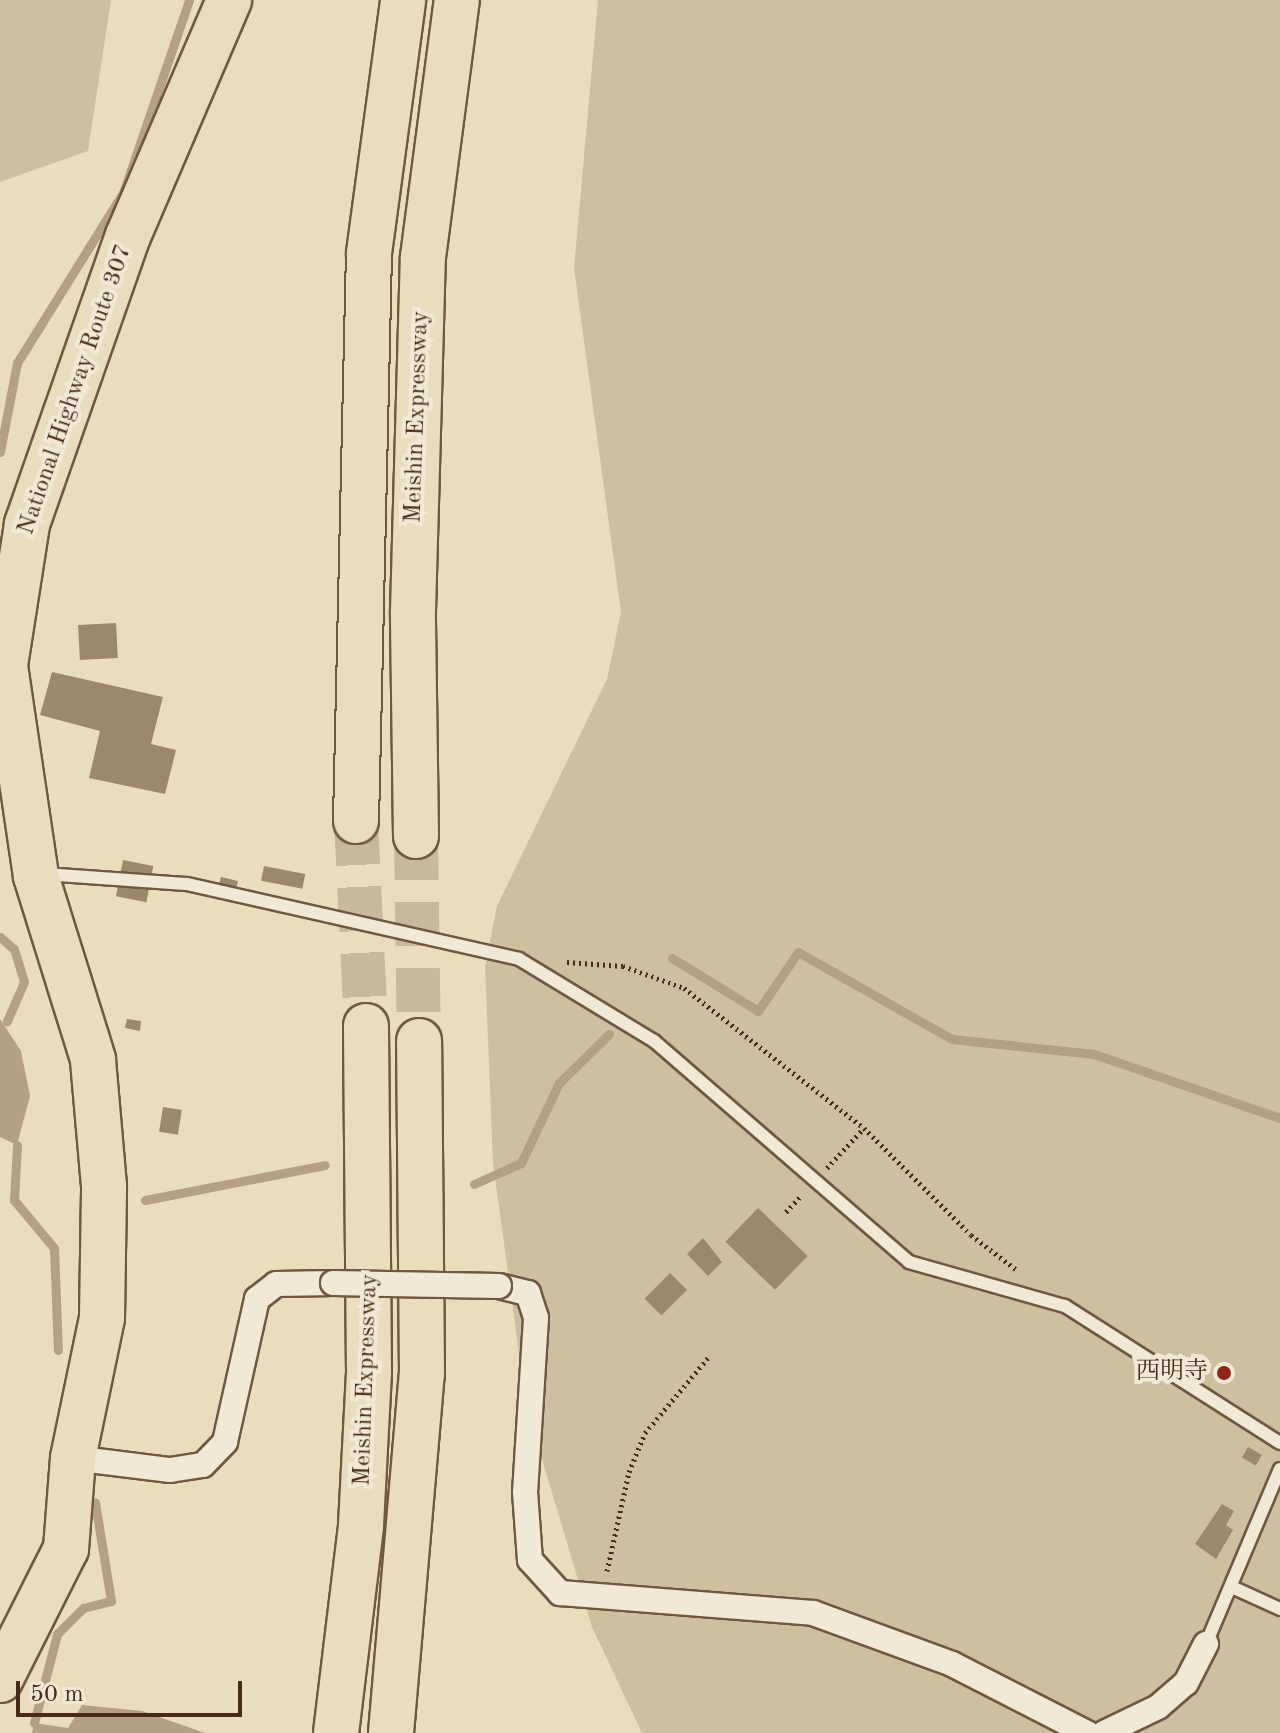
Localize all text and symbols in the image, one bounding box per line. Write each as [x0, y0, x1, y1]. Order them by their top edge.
street label: National Highway Route 307 [13, 241, 139, 539]
street label: Meishin Expressway [400, 310, 436, 524]
street label: Meishin Expressway [349, 1273, 385, 1487]
place label: 西明寺 [1136, 1359, 1208, 1387]
marker: 西明寺 [1215, 1364, 1233, 1382]
scale bar [20, 1665, 246, 1715]
text: 50 m [30, 1683, 84, 1707]

